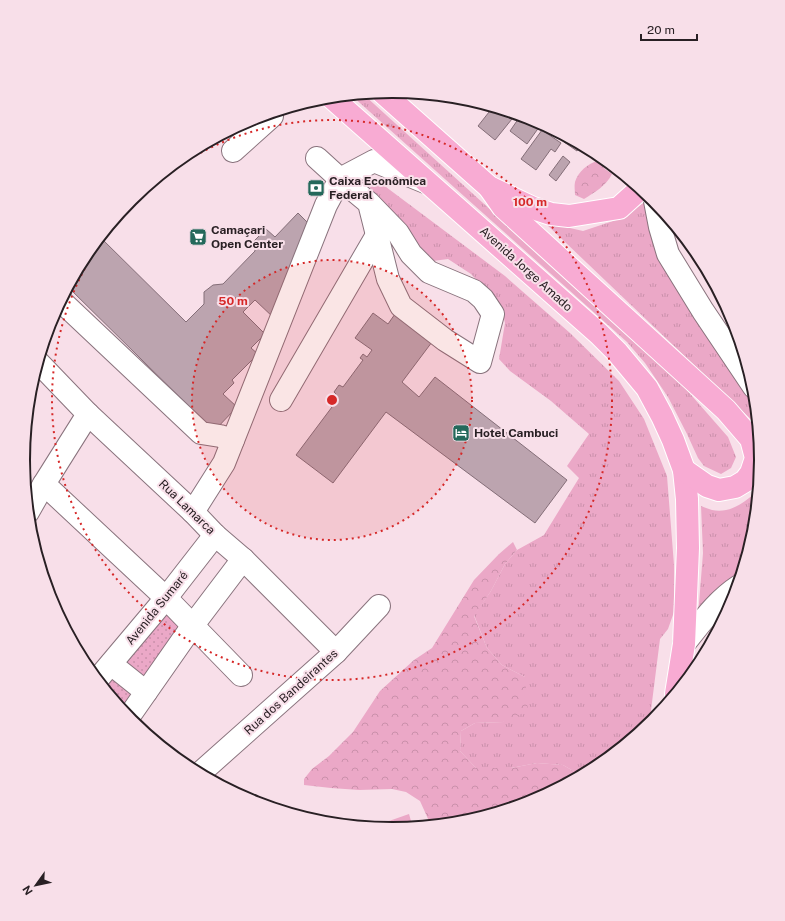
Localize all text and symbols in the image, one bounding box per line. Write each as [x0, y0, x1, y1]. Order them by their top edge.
scale bar [641, 16, 697, 42]
text: 20 m [647, 23, 675, 37]
place label: Caixa Econômica Federal [329, 174, 426, 202]
bank icon: Caixa Econômica Federal [306, 178, 326, 198]
text: 100 m [513, 195, 547, 209]
place label: Camaçari Open Center [211, 223, 283, 251]
street label: Avenida Jorge Amado [477, 224, 575, 314]
supermarket icon: Camaçari Open Center [188, 227, 208, 247]
text: 50 m [218, 294, 248, 308]
centre of rings [325, 393, 339, 407]
hotel icon: Hotel Cambuci [451, 423, 471, 443]
place label: Hotel Cambuci [474, 426, 558, 440]
street label: Rua Lamarca [156, 477, 218, 537]
street label: Avenida Sumaré [123, 568, 191, 648]
street label: Rua dos Bandeirantes [241, 646, 341, 738]
north arrow [16, 865, 56, 905]
text: N [20, 884, 35, 897]

